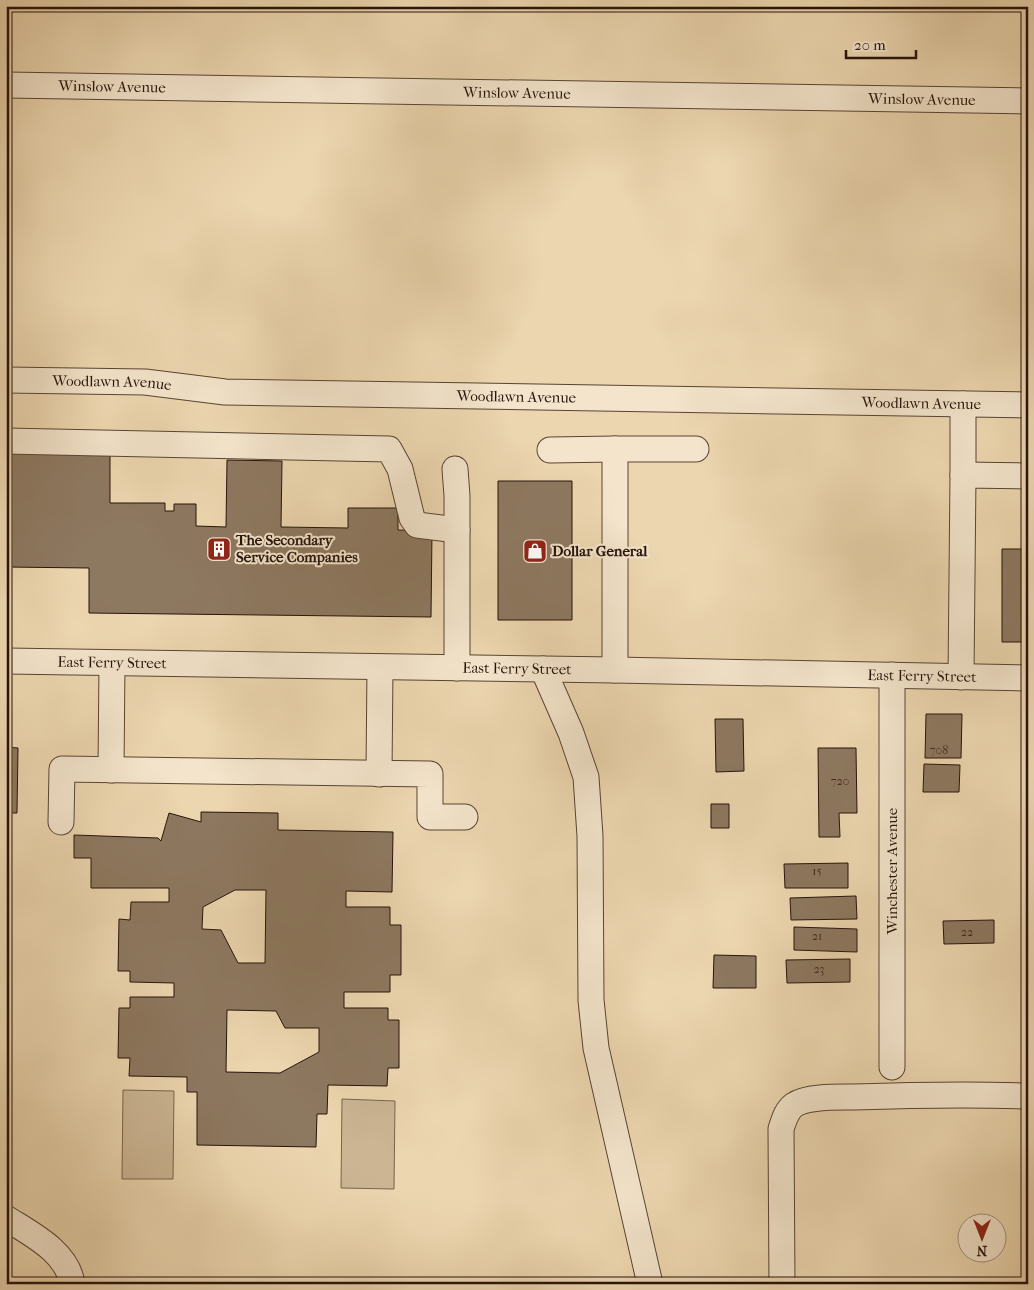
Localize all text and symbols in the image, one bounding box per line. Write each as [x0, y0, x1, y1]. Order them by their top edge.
scale bar [846, 28, 916, 60]
text: 20 m [854, 36, 886, 54]
street label: Winslow Avenue [57, 77, 166, 97]
street label: Winslow Avenue [462, 83, 571, 103]
street label: Winslow Avenue [867, 89, 976, 109]
street label: Woodlawn Avenue [51, 372, 173, 394]
street label: Woodlawn Avenue [455, 387, 577, 407]
street label: Woodlawn Avenue [860, 393, 982, 413]
place label: The Secondary Service Companies [235, 531, 358, 566]
building icon: The Secondary Service Companies [206, 536, 232, 562]
shop icon: Dollar General [522, 538, 548, 564]
place label: Dollar General [552, 542, 648, 560]
street label: East Ferry Street [57, 653, 167, 672]
street label: East Ferry Street [462, 659, 572, 678]
street label: East Ferry Street [867, 666, 977, 686]
house number: 708 [930, 743, 948, 757]
house number: 720 [831, 774, 849, 788]
street label: Winchester Avenue [883, 807, 901, 935]
house number: 15 [812, 864, 822, 878]
house number: 22 [961, 925, 973, 939]
house number: 21 [812, 929, 822, 943]
house number: 23 [813, 962, 825, 976]
north arrow [956, 1212, 1006, 1262]
text: N [976, 1242, 987, 1259]

